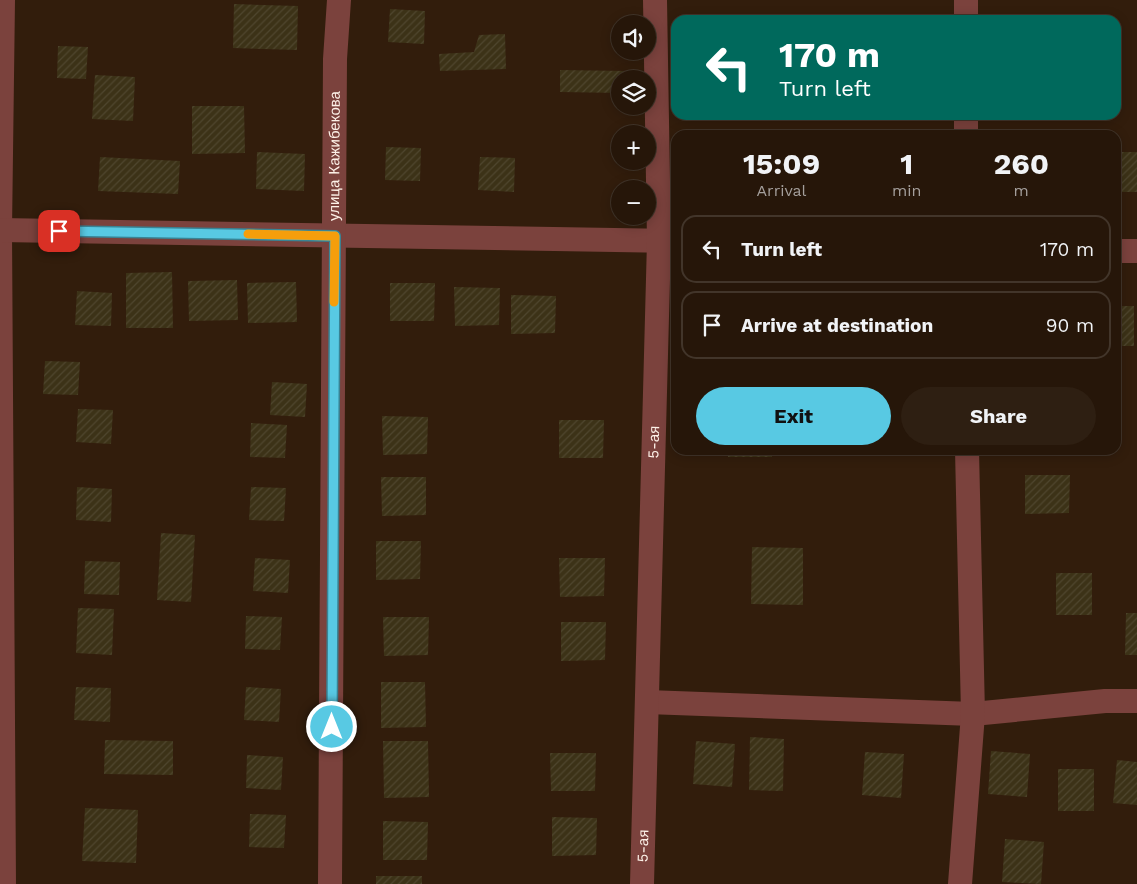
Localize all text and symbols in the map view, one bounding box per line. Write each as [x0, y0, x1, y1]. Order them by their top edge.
map controls [611, 15, 656, 225]
button: sound [611, 15, 656, 60]
text: 170 m [779, 34, 880, 76]
icon: left [696, 35, 761, 100]
button: layers [611, 70, 656, 115]
text: Turn left [779, 76, 871, 101]
street label: улица Кажибекова [325, 90, 344, 221]
button: + [611, 125, 656, 170]
text: 15:09 [743, 146, 820, 181]
text: 1 [900, 146, 913, 181]
text: 260 [993, 146, 1049, 181]
button: − [611, 180, 656, 225]
text: Arrival [757, 181, 807, 200]
text: min [892, 181, 921, 200]
text: m [1014, 181, 1029, 200]
pin [38, 210, 80, 252]
icon: arrive [45, 217, 73, 245]
icon: left [698, 235, 726, 263]
text: Turn left [741, 238, 822, 261]
text: 170 m [1040, 238, 1094, 261]
icon: arrive [698, 311, 726, 339]
text: Arrive at destination [741, 314, 933, 337]
text: 90 m [1046, 314, 1094, 337]
button: Exit [696, 387, 891, 445]
button: Share [901, 387, 1096, 445]
street label: 5-ая [644, 425, 663, 459]
position arrow [305, 700, 357, 752]
street label: 5-ая [634, 829, 652, 863]

